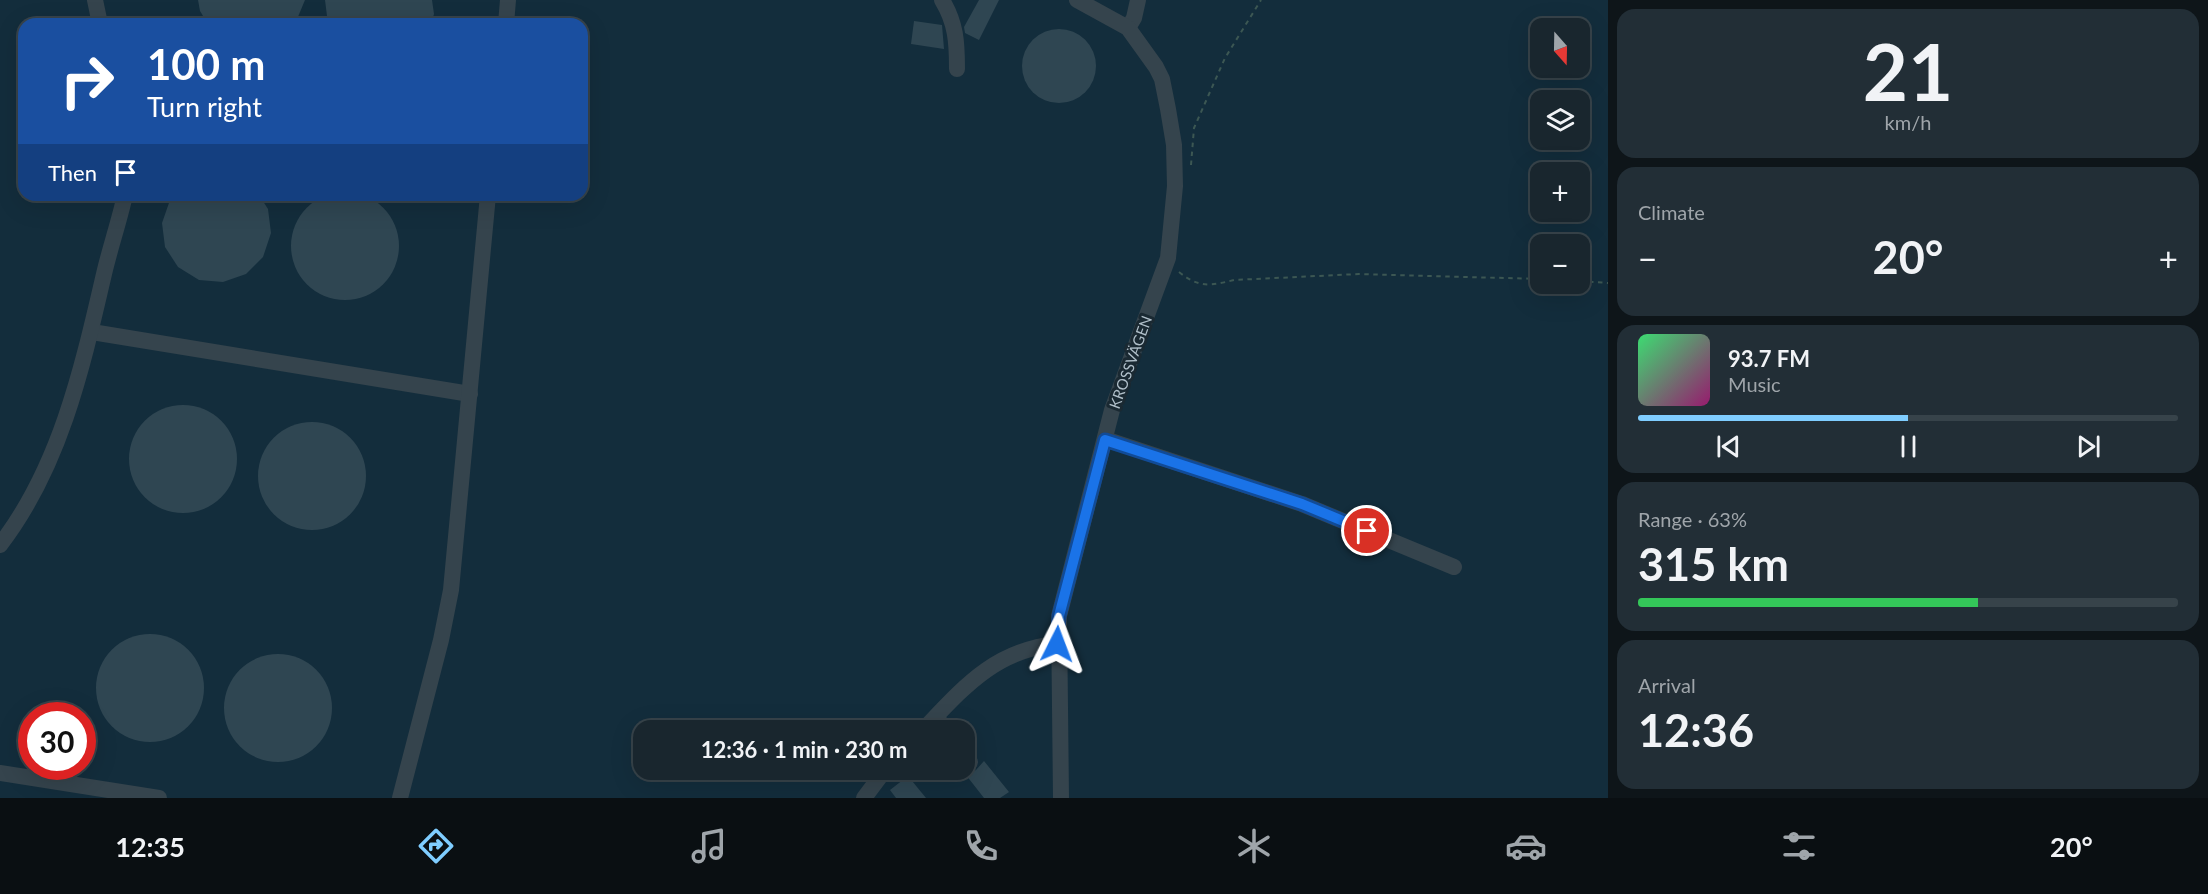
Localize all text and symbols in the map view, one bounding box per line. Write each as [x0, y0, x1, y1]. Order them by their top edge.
north arrow [1530, 18, 1590, 78]
map controls [1530, 18, 1590, 294]
text: 21 [1863, 24, 1953, 118]
text: 100 m [147, 39, 265, 89]
icon: right [48, 42, 126, 120]
text: Turn right [147, 90, 262, 123]
button: layers [1530, 90, 1590, 150]
text: km/h [1885, 110, 1931, 134]
icon: arrive [109, 156, 142, 189]
text: Then [48, 159, 97, 186]
button: + [1530, 162, 1590, 222]
text: Climate [1638, 200, 1705, 224]
text: 20° [1873, 230, 1943, 284]
button: − [1530, 234, 1590, 294]
text: − [1638, 238, 1657, 278]
text: + [2159, 238, 2178, 278]
street label: KROSSVÄGEN [1105, 313, 1155, 411]
text: 93.7 FM [1728, 345, 1810, 372]
text: Music [1728, 372, 1781, 396]
icon: previous [1712, 430, 1745, 463]
icon: pause [1892, 430, 1925, 463]
icon: next [2072, 430, 2105, 463]
pin [1341, 505, 1392, 556]
text: Range · 63% [1638, 507, 1747, 531]
icon: arrive [1350, 514, 1383, 547]
text: 315 km [1638, 537, 1789, 591]
position arrow [1025, 612, 1089, 676]
text: Arrival [1638, 673, 1696, 697]
speed limit sign: 30 [18, 702, 96, 780]
text: 12:36 [1638, 703, 1754, 757]
text: 12:36 · 1 min · 230 m [701, 736, 907, 763]
icon: directions [415, 825, 457, 867]
icon: music [688, 825, 730, 867]
icon: phone [960, 825, 1002, 867]
icon: climate [1233, 825, 1275, 867]
icon: car [1505, 825, 1547, 867]
icon: filters [1778, 825, 1820, 867]
text: 12:35 [115, 830, 185, 863]
text: 20° [2050, 830, 2093, 863]

